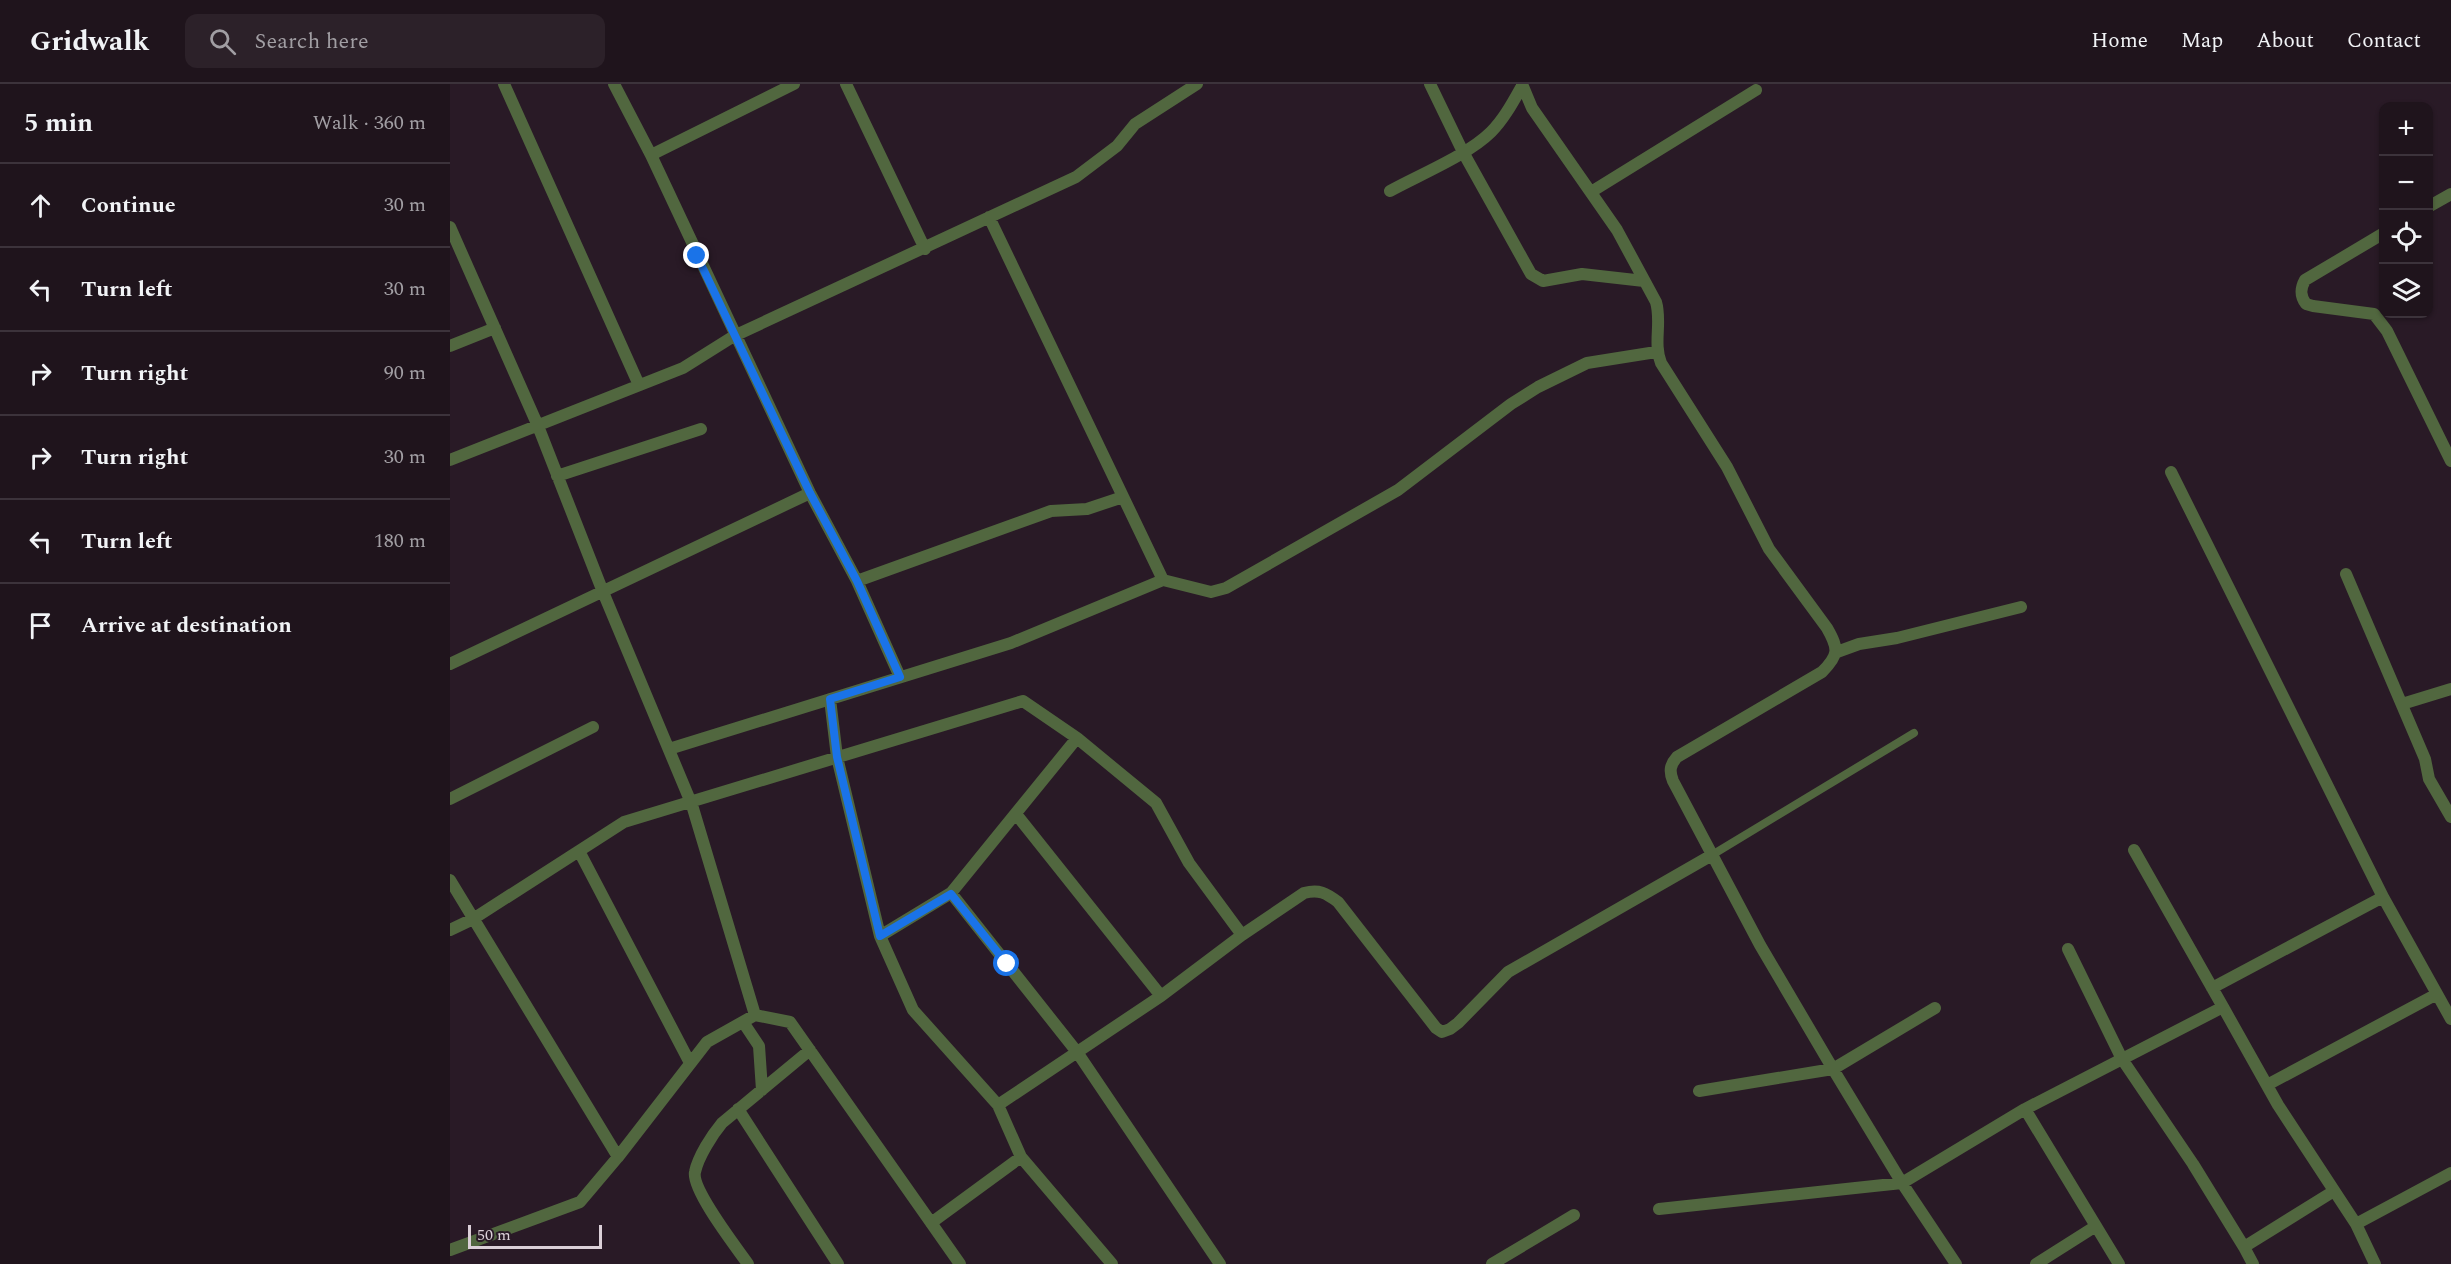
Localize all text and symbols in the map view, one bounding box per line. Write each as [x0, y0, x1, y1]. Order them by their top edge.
search box [185, 14, 605, 68]
text: Gridwalk [30, 20, 149, 63]
icon: search [206, 25, 239, 58]
text: Search here [254, 25, 369, 58]
text: Home [2091, 25, 2148, 57]
text: Map [2181, 25, 2223, 57]
text: About [2256, 25, 2314, 57]
text: Contact [2347, 25, 2421, 57]
map controls [2379, 102, 2433, 318]
button: + [2379, 102, 2433, 156]
text: 5 min [24, 103, 93, 143]
text: Walk · 360 m [313, 108, 426, 138]
button: − [2379, 156, 2433, 210]
icon: ahead [24, 189, 57, 222]
text: Continue [81, 189, 176, 222]
text: 30 m [384, 190, 426, 220]
button: locate [2379, 210, 2433, 264]
route end [683, 242, 709, 268]
button: layers [2379, 264, 2433, 318]
icon: left [24, 273, 57, 306]
text: Turn left [81, 273, 173, 306]
text: 30 m [384, 274, 426, 304]
icon: right [24, 357, 57, 390]
text: Turn right [81, 357, 188, 390]
text: 90 m [384, 358, 426, 388]
icon: right [24, 441, 57, 474]
text: Turn right [81, 441, 188, 474]
text: 30 m [384, 442, 426, 472]
icon: left [24, 525, 57, 558]
text: Turn left [81, 525, 173, 558]
text: 180 m [374, 526, 426, 556]
icon: arrive [24, 609, 57, 642]
text: Arrive at destination [81, 609, 292, 642]
route start [993, 950, 1019, 976]
scale bar [468, 1222, 602, 1250]
text: 50 m [477, 1223, 511, 1247]

